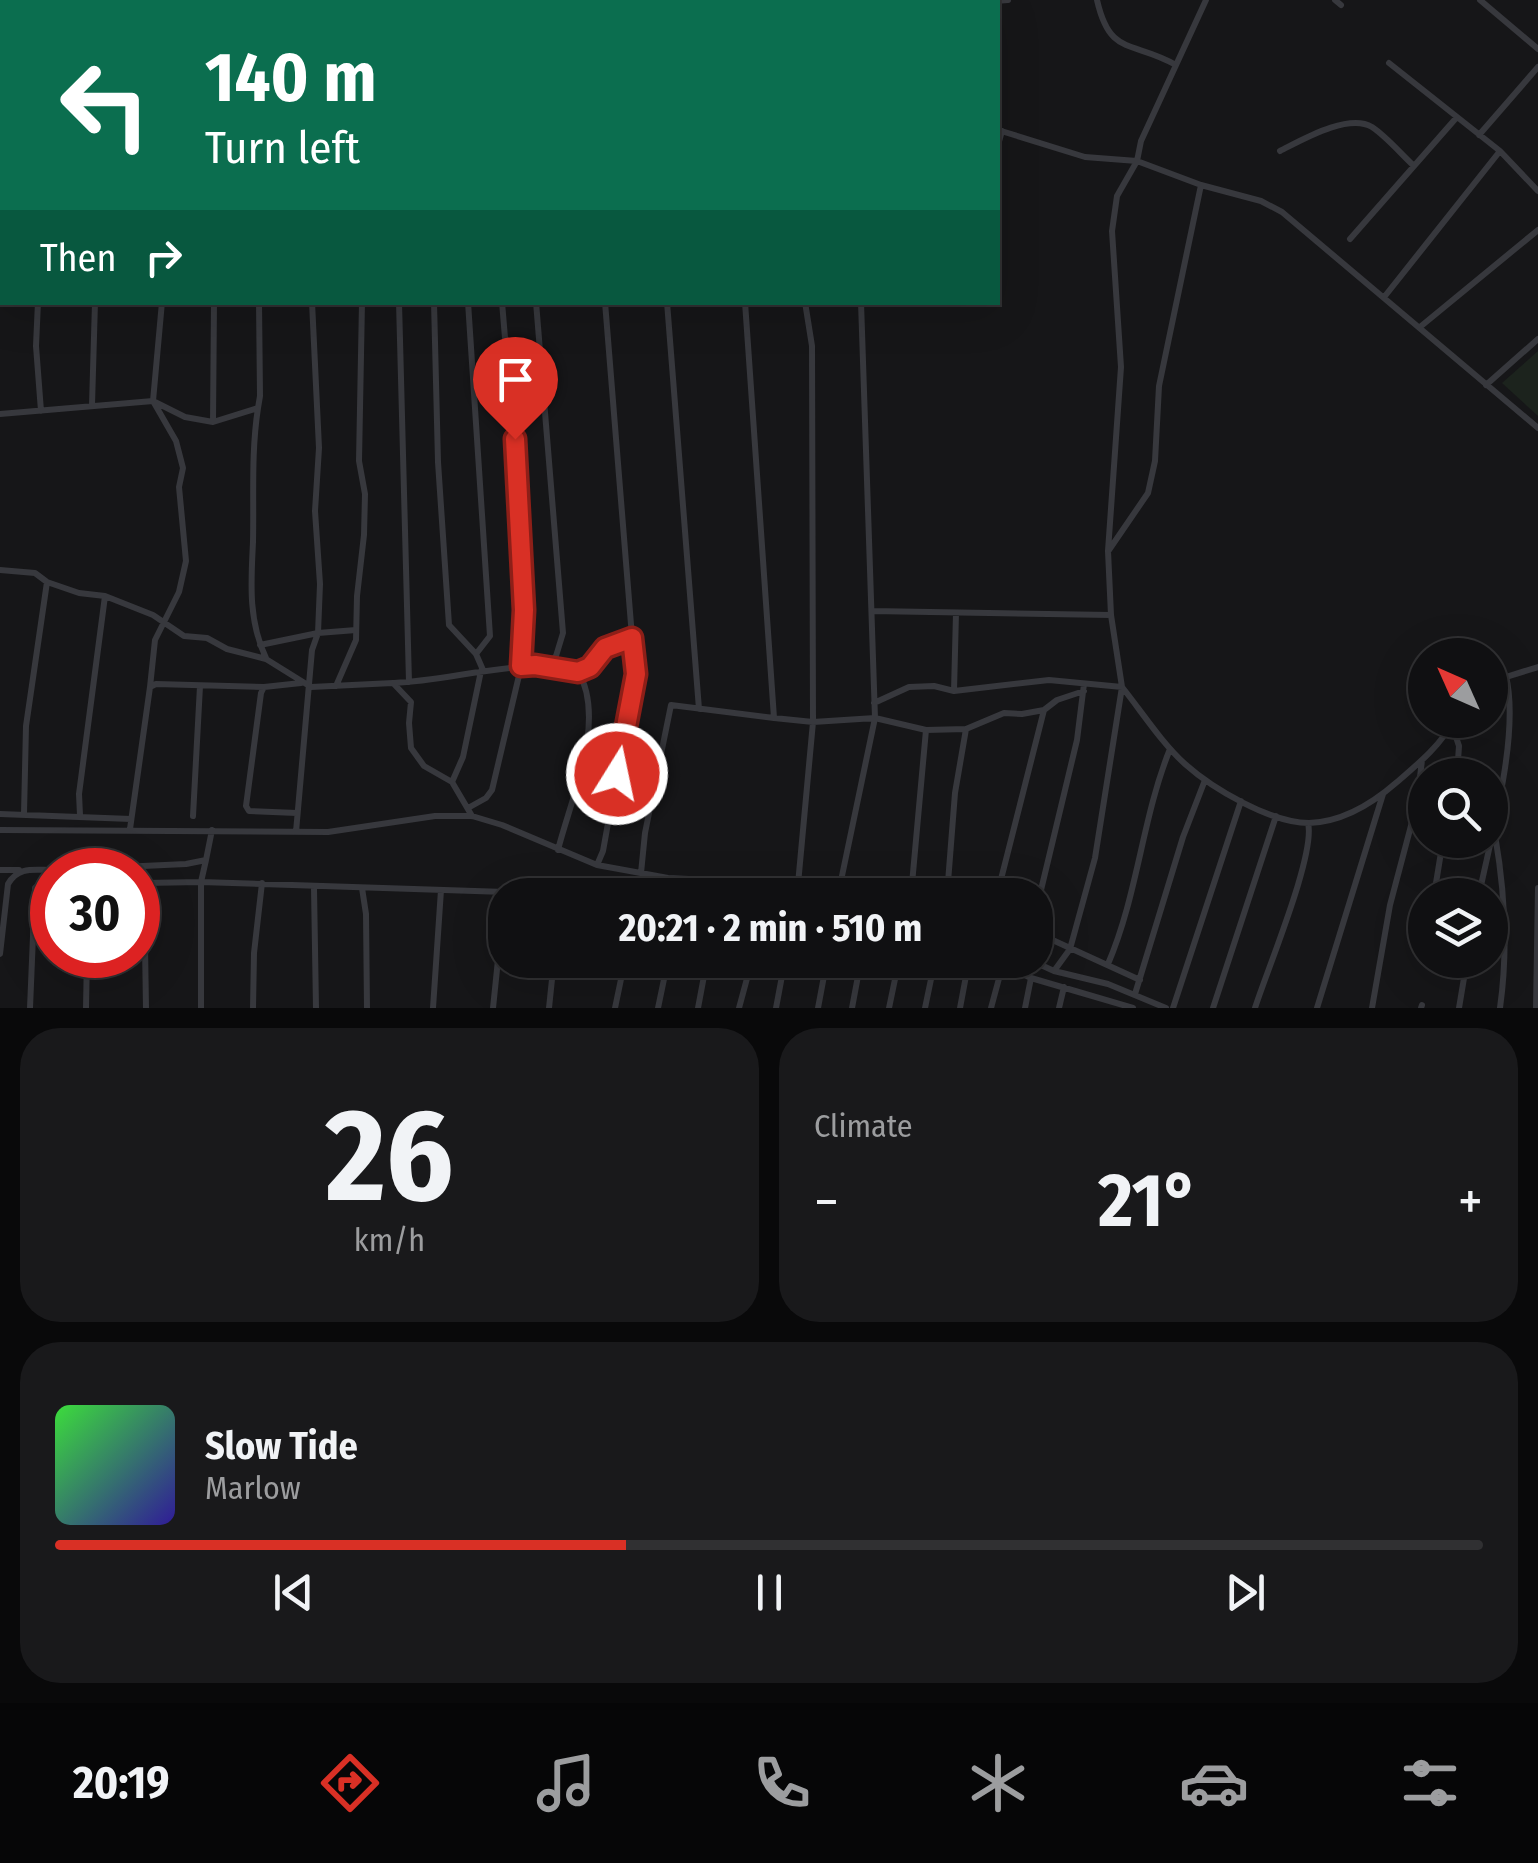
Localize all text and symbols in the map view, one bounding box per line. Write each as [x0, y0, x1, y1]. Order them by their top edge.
text: 140 m [205, 36, 377, 120]
icon: left [40, 40, 170, 170]
text: Turn left [205, 121, 360, 175]
icon: right [136, 230, 191, 285]
text: Then [40, 235, 116, 281]
pin [473, 337, 558, 440]
icon: arrive [488, 352, 543, 407]
north arrow [1408, 638, 1508, 738]
map controls [1408, 638, 1508, 978]
position arrow [565, 722, 669, 826]
button: search [1408, 758, 1508, 858]
speed limit sign: 30 [30, 848, 160, 978]
button: layers [1408, 878, 1508, 978]
text: 20:21 · 2 min · 510 m [619, 905, 922, 951]
text: 26 [325, 1078, 454, 1234]
text: Climate [814, 1107, 913, 1145]
text: 21° [1098, 1156, 1199, 1246]
text: − [814, 1169, 839, 1235]
text: + [1458, 1169, 1483, 1235]
text: km/h [354, 1221, 425, 1259]
text: Slow Tide [205, 1423, 358, 1469]
text: Marlow [205, 1469, 301, 1507]
icon: previous [266, 1565, 321, 1620]
icon: pause [742, 1565, 797, 1620]
icon: next [1218, 1565, 1273, 1620]
icon: directions [315, 1748, 385, 1818]
icon: music [531, 1748, 601, 1818]
icon: phone [747, 1748, 817, 1818]
icon: climate [963, 1748, 1033, 1818]
icon: car [1179, 1748, 1249, 1818]
icon: filters [1395, 1748, 1465, 1818]
text: 20:19 [73, 1756, 169, 1810]

